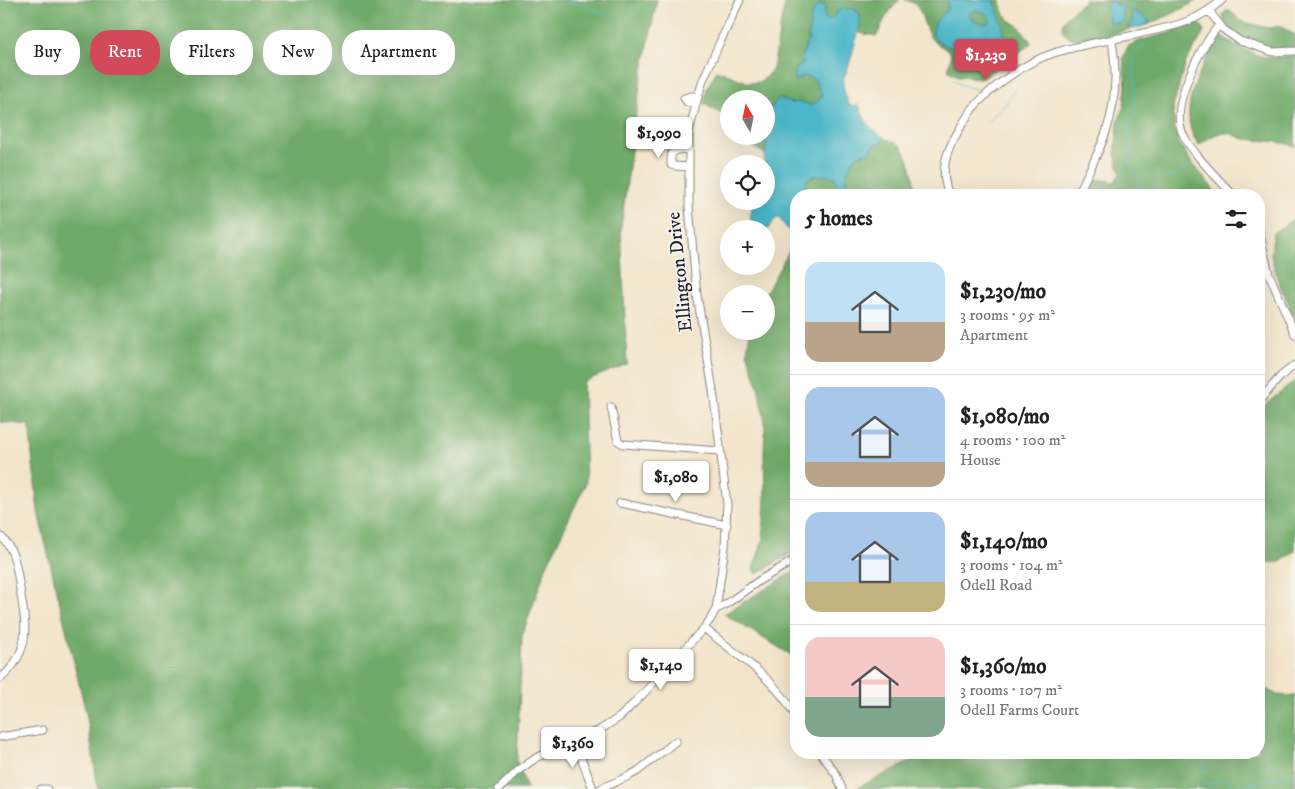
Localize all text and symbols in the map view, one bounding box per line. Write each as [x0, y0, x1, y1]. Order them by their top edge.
chip: Buy [15, 30, 80, 75]
chip: Rent [90, 30, 160, 75]
chip: Filters [170, 30, 253, 75]
chip: New [263, 30, 332, 75]
chip: Apartment [342, 30, 455, 75]
pin: $1,230 [945, 38, 1027, 81]
text: $1,230 [965, 45, 1007, 65]
north arrow [720, 90, 775, 145]
map controls [720, 90, 775, 340]
pin: $1,090 [618, 116, 700, 159]
text: $1,090 [637, 123, 681, 143]
button: locate [720, 155, 775, 210]
icon: filters [1222, 205, 1250, 233]
text: 5 homes [805, 206, 873, 232]
street label: Ellington Drive [662, 211, 698, 333]
button: + [720, 220, 775, 275]
text: $1,230/mo [960, 279, 1046, 305]
icon: home [845, 282, 905, 342]
button: − [720, 285, 775, 340]
text: 3 rooms · 95 m² [960, 305, 1055, 325]
text: Apartment [960, 325, 1028, 345]
text: $1,080/mo [960, 404, 1050, 430]
icon: home [845, 407, 905, 467]
text: 4 rooms · 100 m² [960, 430, 1065, 450]
text: House [960, 450, 1001, 470]
pin: $1,080 [635, 460, 717, 503]
text: $1,080 [654, 467, 698, 487]
text: $1,140/mo [960, 529, 1048, 555]
icon: home [845, 532, 905, 592]
text: 3 rooms · 104 m² [960, 555, 1063, 575]
text: Odell Road [960, 575, 1032, 595]
pin: $1,140 [620, 648, 702, 691]
text: $1,360/mo [960, 654, 1047, 680]
text: $1,140 [640, 655, 682, 675]
icon: home [845, 657, 905, 717]
text: 3 rooms · 107 m² [960, 680, 1062, 700]
text: Odell Farms Court [960, 700, 1079, 720]
pin: $1,360 [532, 726, 614, 769]
text: $1,360 [552, 733, 594, 753]

